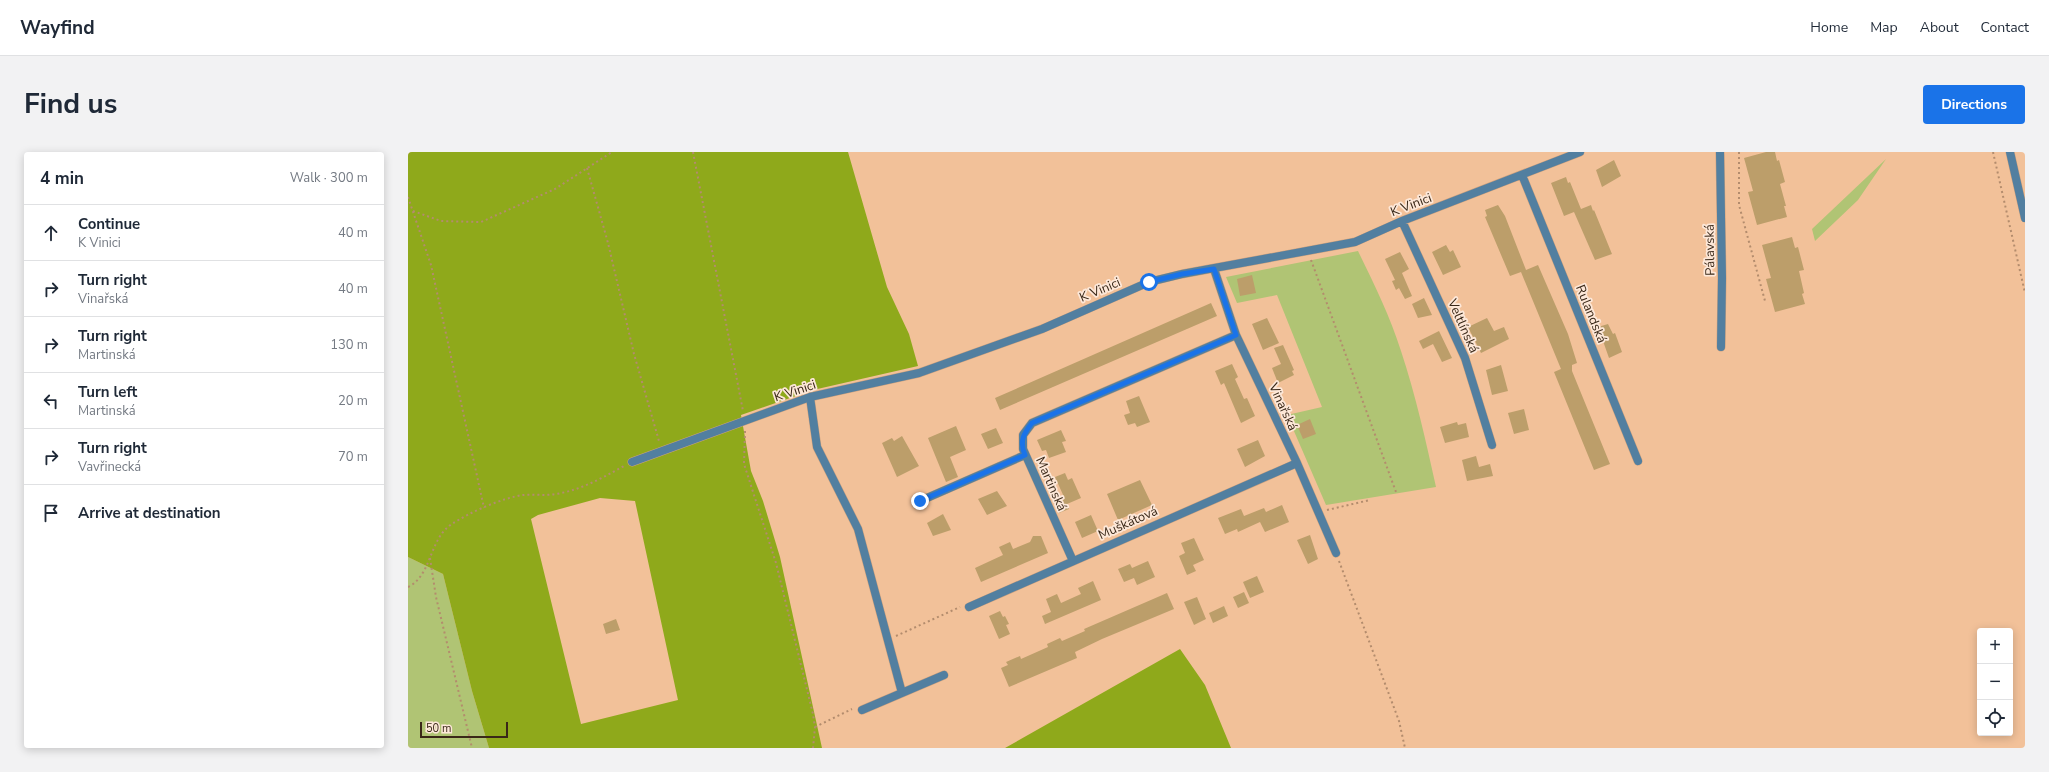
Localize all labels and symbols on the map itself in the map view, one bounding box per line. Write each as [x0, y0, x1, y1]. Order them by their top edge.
street label: K Vinici [1388, 189, 1434, 221]
street label: Pálavská [1701, 224, 1719, 276]
street label: K Vinici [1077, 273, 1123, 307]
route start [1140, 273, 1158, 291]
street label: Rulandská [1571, 282, 1611, 346]
street label: Veltlínská [1443, 295, 1483, 356]
street label: K Vinici [772, 376, 818, 406]
street label: Vinařská [1264, 379, 1302, 434]
street label: Martinská [1031, 454, 1071, 514]
route end [911, 492, 929, 510]
street label: Muškátová [1096, 502, 1160, 544]
scale bar [420, 720, 508, 739]

